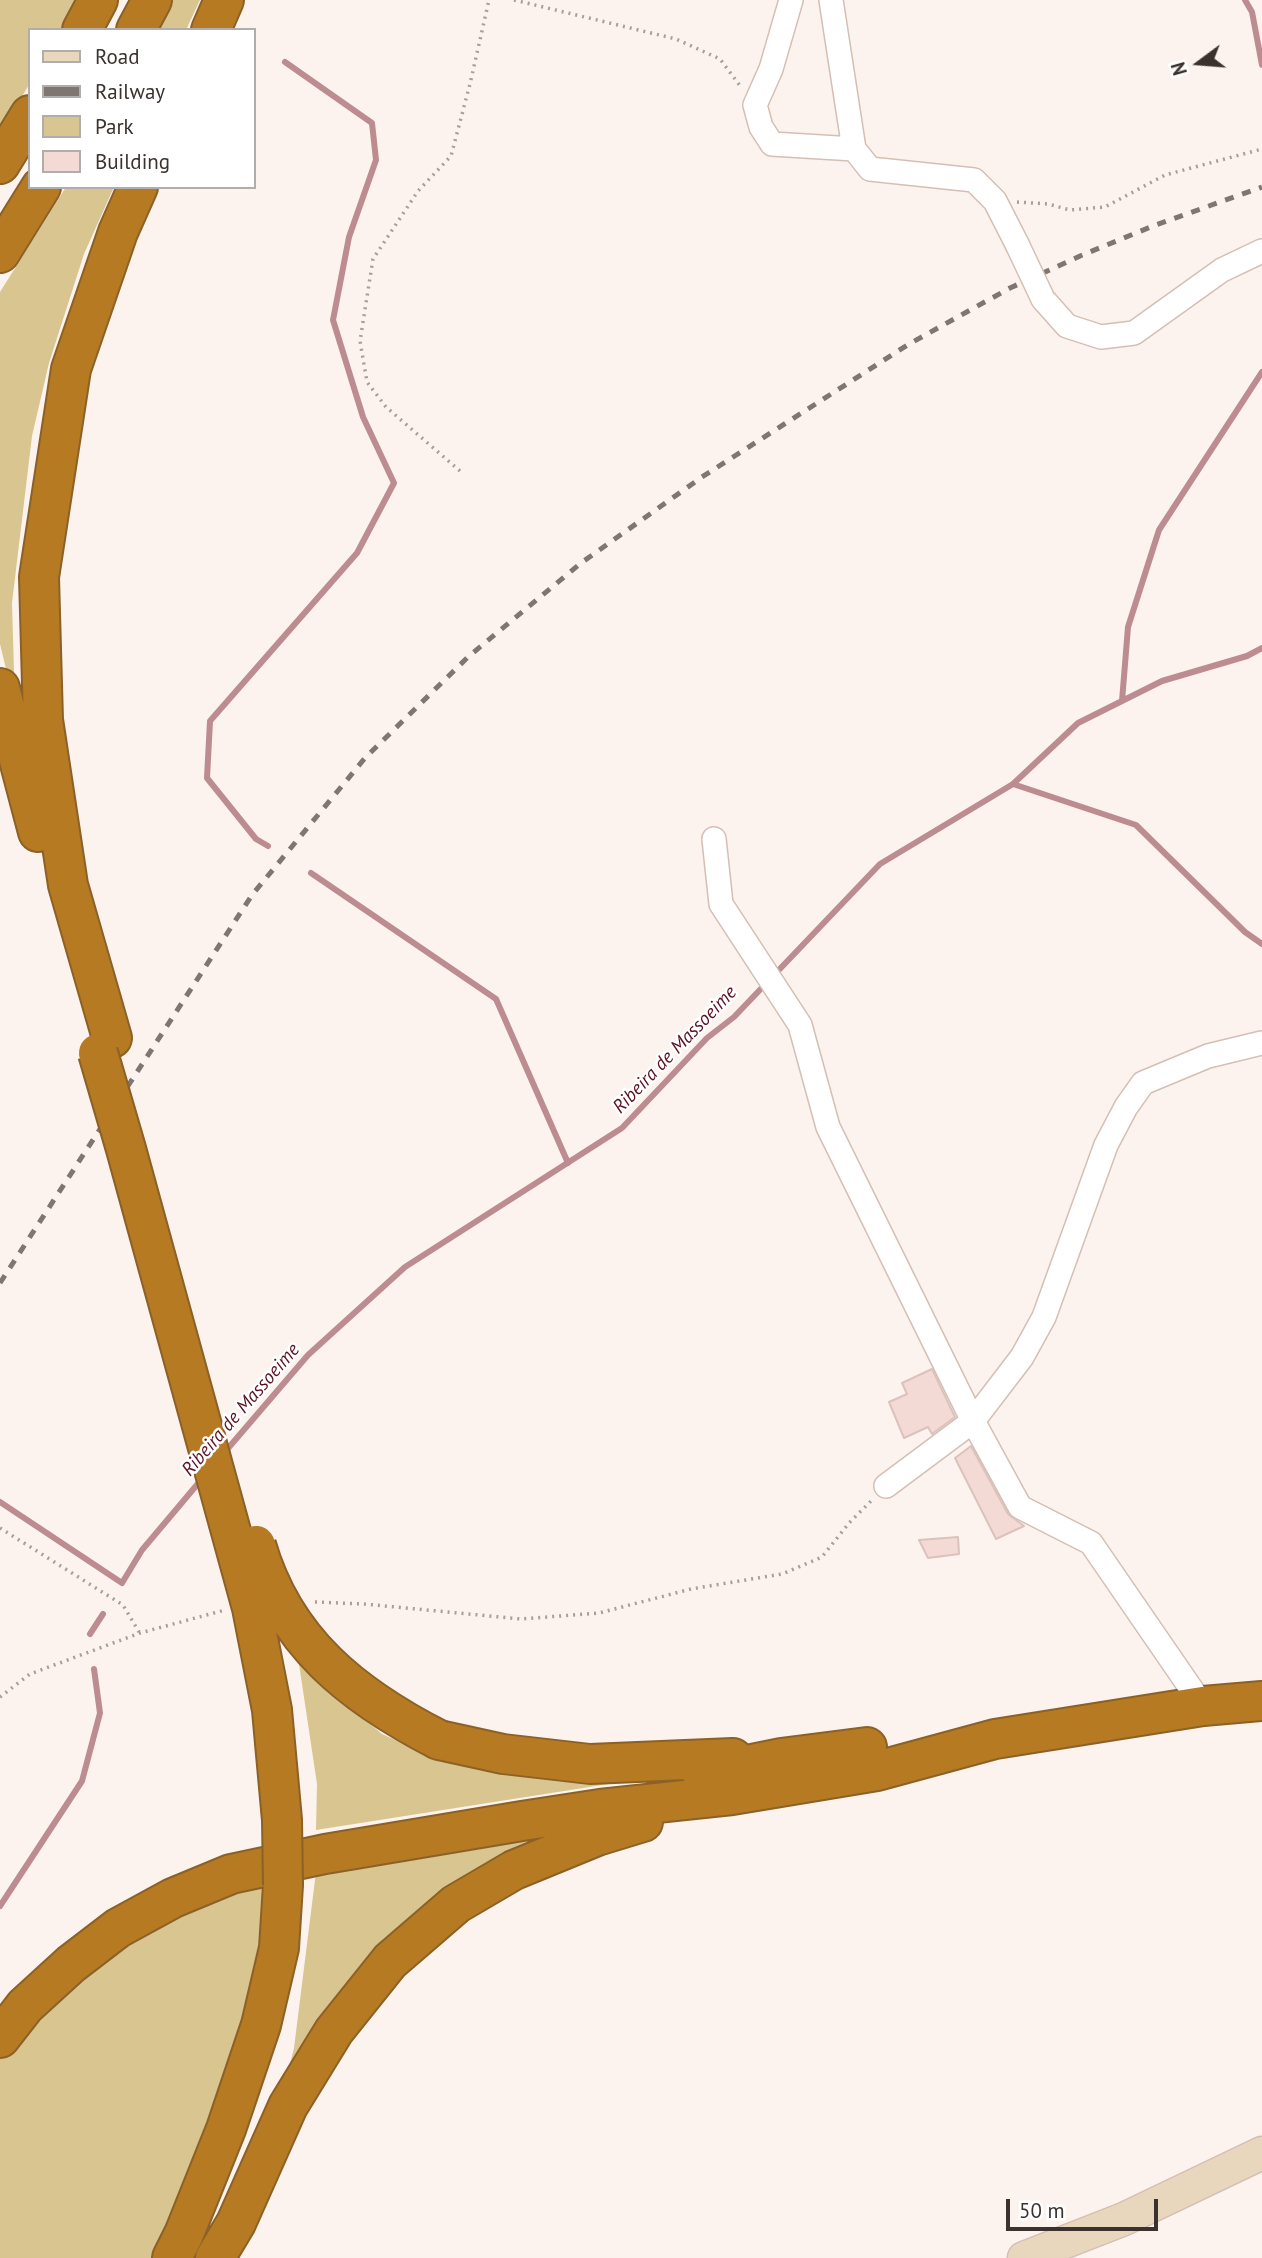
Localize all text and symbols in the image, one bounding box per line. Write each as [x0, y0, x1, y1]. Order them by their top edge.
legend [28, 28, 256, 189]
north arrow [1164, 28, 1234, 98]
text: Road [95, 43, 139, 70]
text: N [1166, 59, 1192, 78]
text: Railway [95, 78, 165, 105]
text: Park [95, 113, 134, 140]
text: Building [95, 148, 170, 175]
water label: Ribeira de Massoeime [608, 982, 742, 1118]
water label: Ribeira de Massoeime [177, 1339, 305, 1481]
scale bar [1010, 2184, 1162, 2228]
text: 50 m [1019, 2197, 1065, 2224]

